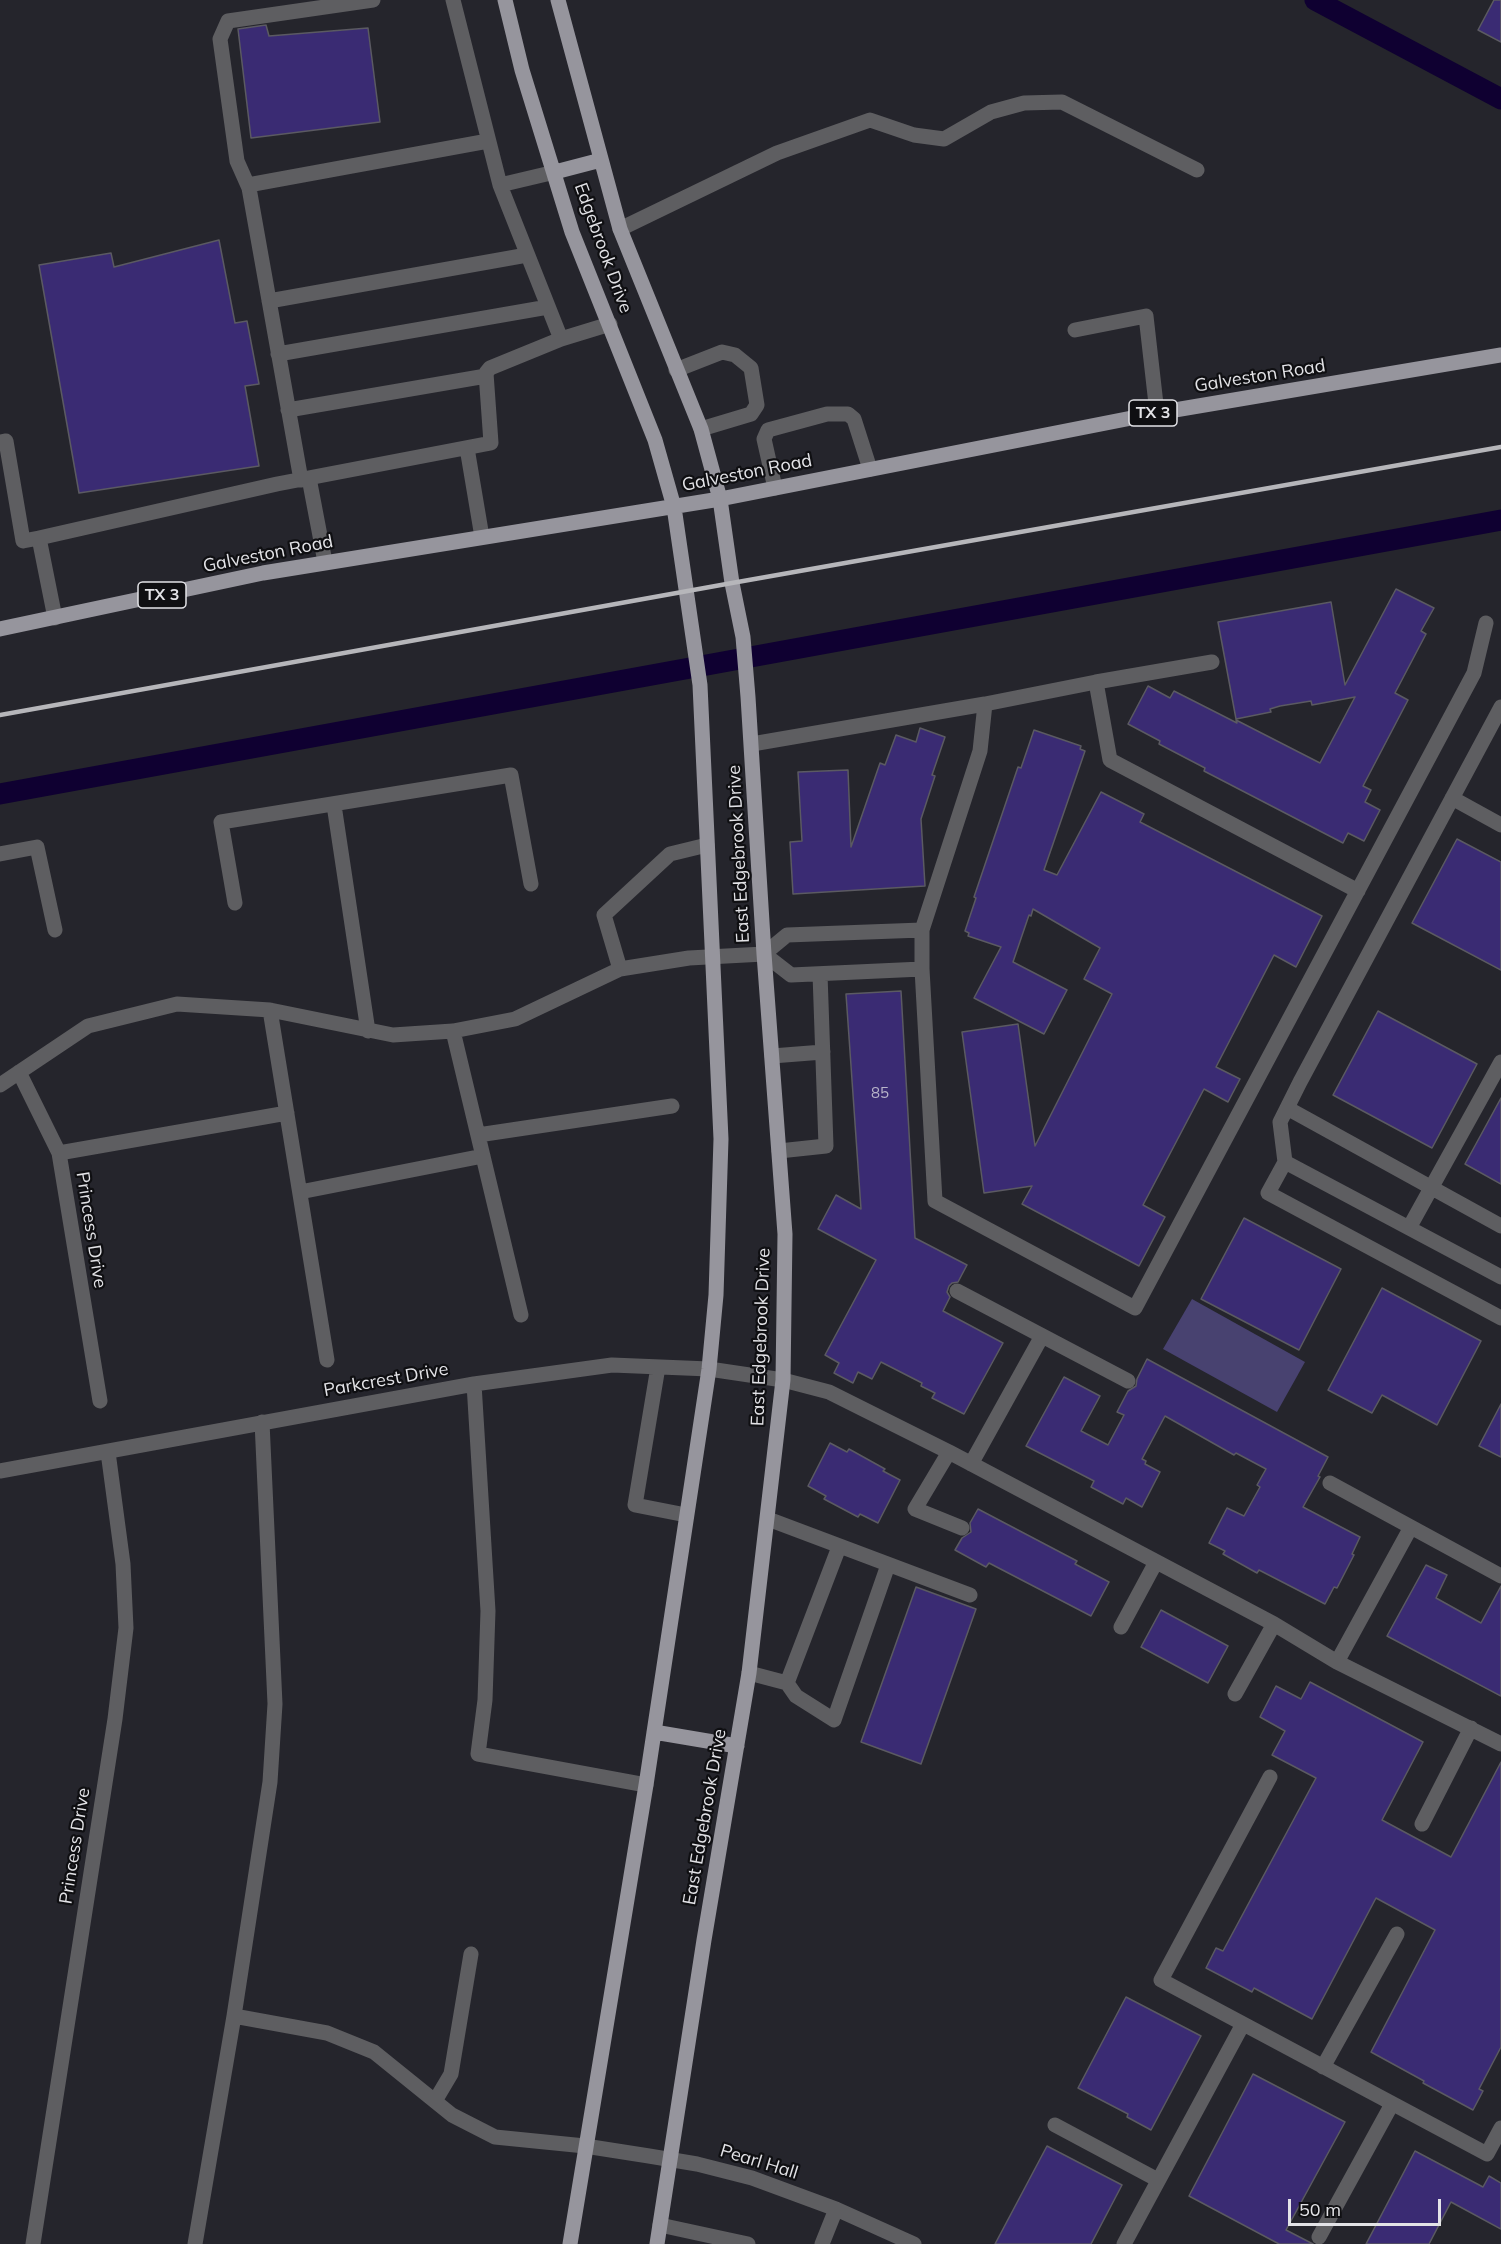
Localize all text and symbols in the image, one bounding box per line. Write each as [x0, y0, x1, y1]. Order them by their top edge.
street label: Edgebrook Drive [569, 180, 637, 316]
street label: Galveston Road [1193, 355, 1327, 397]
road number: TX 3 [1129, 400, 1177, 426]
street label: Galveston Road [680, 450, 814, 496]
street label: Galveston Road [201, 531, 335, 577]
road number: TX 3 [138, 582, 186, 608]
street label: East Edgebrook Drive [724, 764, 754, 944]
house number: 85 [871, 1084, 889, 1102]
street label: Princess Drive [71, 1170, 111, 1290]
street label: East Edgebrook Drive [747, 1248, 775, 1426]
street label: Parkcrest Drive [322, 1358, 450, 1402]
street label: East Edgebrook Drive [679, 1727, 731, 1907]
street label: Princess Drive [55, 1786, 95, 1906]
street label: Pearl Hall [717, 2140, 801, 2184]
scale bar [1291, 2187, 1444, 2225]
text: 50 m [1299, 2198, 1341, 2221]

